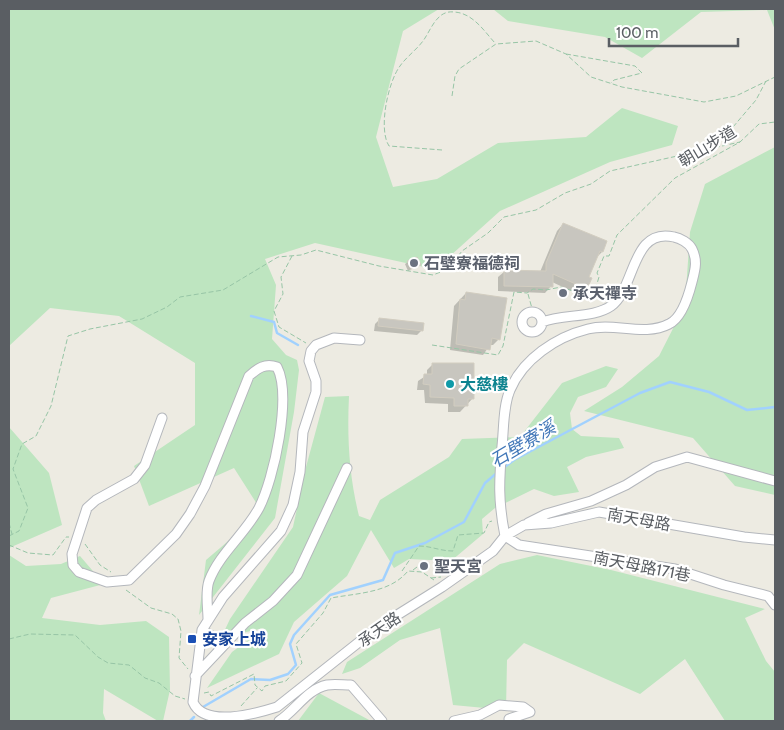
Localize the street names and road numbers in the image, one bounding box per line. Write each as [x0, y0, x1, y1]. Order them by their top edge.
street label: 朝山步道 [675, 122, 740, 171]
street label: 南天母路 [606, 505, 672, 534]
street label: 南天母路171巷 [592, 548, 692, 585]
street label: 承天路 [354, 608, 404, 651]

